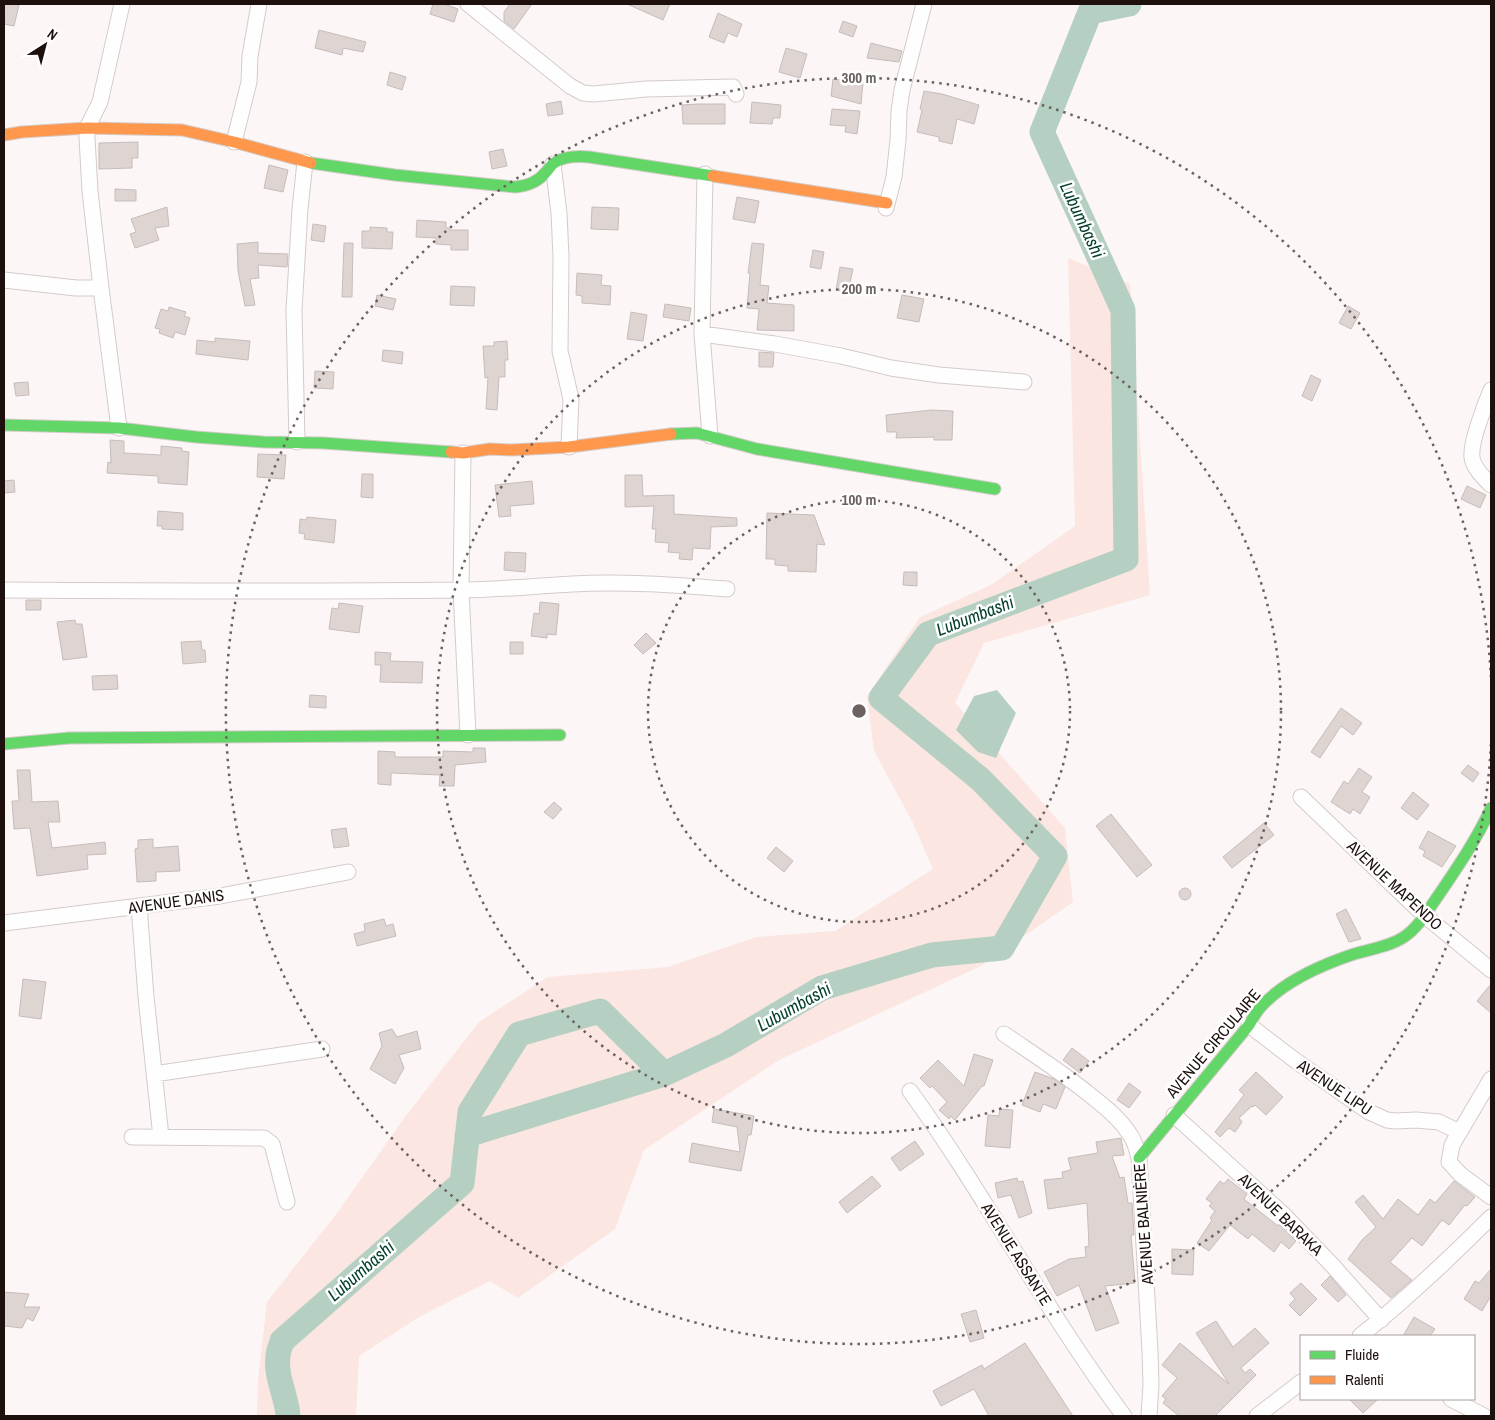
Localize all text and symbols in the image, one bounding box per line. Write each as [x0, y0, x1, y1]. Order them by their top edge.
north arrow [20, 20, 70, 70]
text: N [44, 25, 61, 44]
text: 300 m [842, 67, 876, 88]
water label: Lubumbashi [1054, 178, 1111, 262]
text: 200 m [842, 278, 876, 299]
text: 100 m [842, 489, 876, 510]
water label: Lubumbashi [932, 589, 1017, 642]
centre of rings [850, 702, 868, 720]
street label: AVENUE MAPENDO [1342, 834, 1447, 935]
street label: AVENUE DANIS [126, 883, 226, 919]
water label: Lubumbashi [752, 976, 835, 1037]
street label: AVENUE CIRCULAIRE [1160, 984, 1265, 1103]
street label: AVENUE LIPU [1292, 1053, 1377, 1120]
street label: AVENUE BALNIÈRE [1128, 1163, 1158, 1286]
street label: AVENUE BARAKA [1233, 1167, 1328, 1260]
street label: AVENUE ASSANTE [976, 1198, 1057, 1310]
water label: Lubumbashi [322, 1235, 400, 1307]
legend [1300, 1335, 1475, 1400]
text: Fluide [1345, 1344, 1379, 1365]
text: Ralenti [1345, 1369, 1384, 1390]

